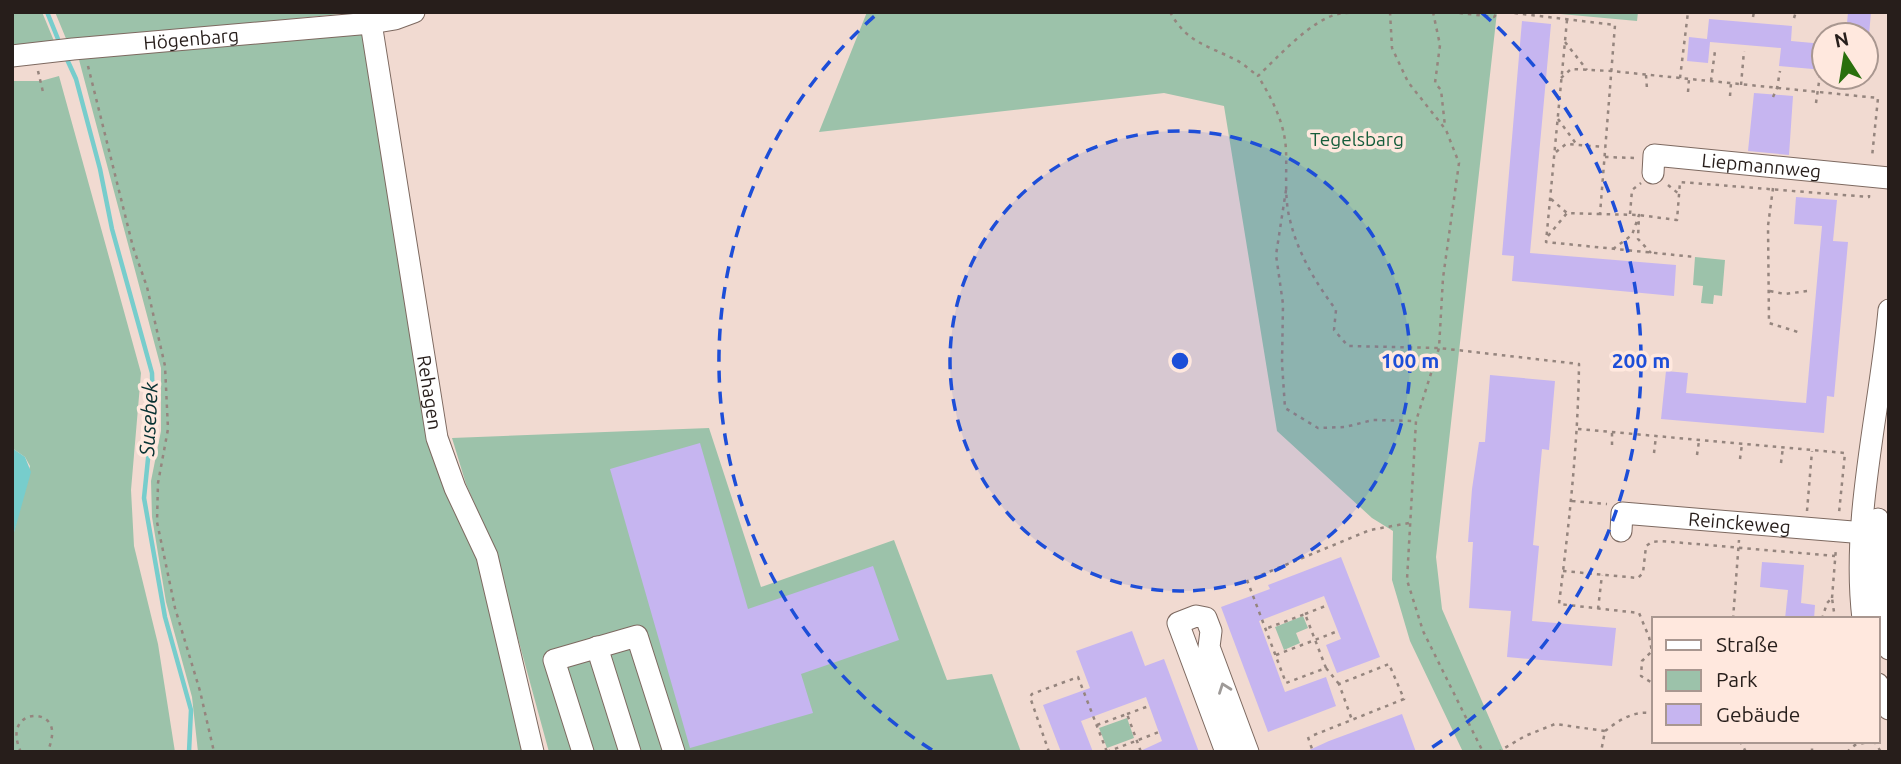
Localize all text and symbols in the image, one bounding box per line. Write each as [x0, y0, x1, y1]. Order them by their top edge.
north arrow [1810, 21, 1880, 91]
street label: Högenbarg [143, 24, 240, 54]
text: N [1832, 27, 1851, 52]
park label: Tegelsbarg [1310, 128, 1404, 150]
street label: Liepmannweg [1701, 149, 1822, 182]
text: 100 m [1381, 348, 1439, 372]
text: 200 m [1612, 348, 1670, 372]
centre of rings [1168, 349, 1192, 373]
street label: Rehagen [413, 353, 447, 431]
water label: Susebek [134, 381, 162, 458]
street label: Reinckeweg [1688, 508, 1792, 538]
legend [1652, 617, 1880, 743]
text: Straße [1716, 632, 1778, 656]
text: Park [1716, 667, 1758, 691]
one-way arrow [1218, 682, 1232, 694]
text: Gebäude [1716, 702, 1800, 726]

